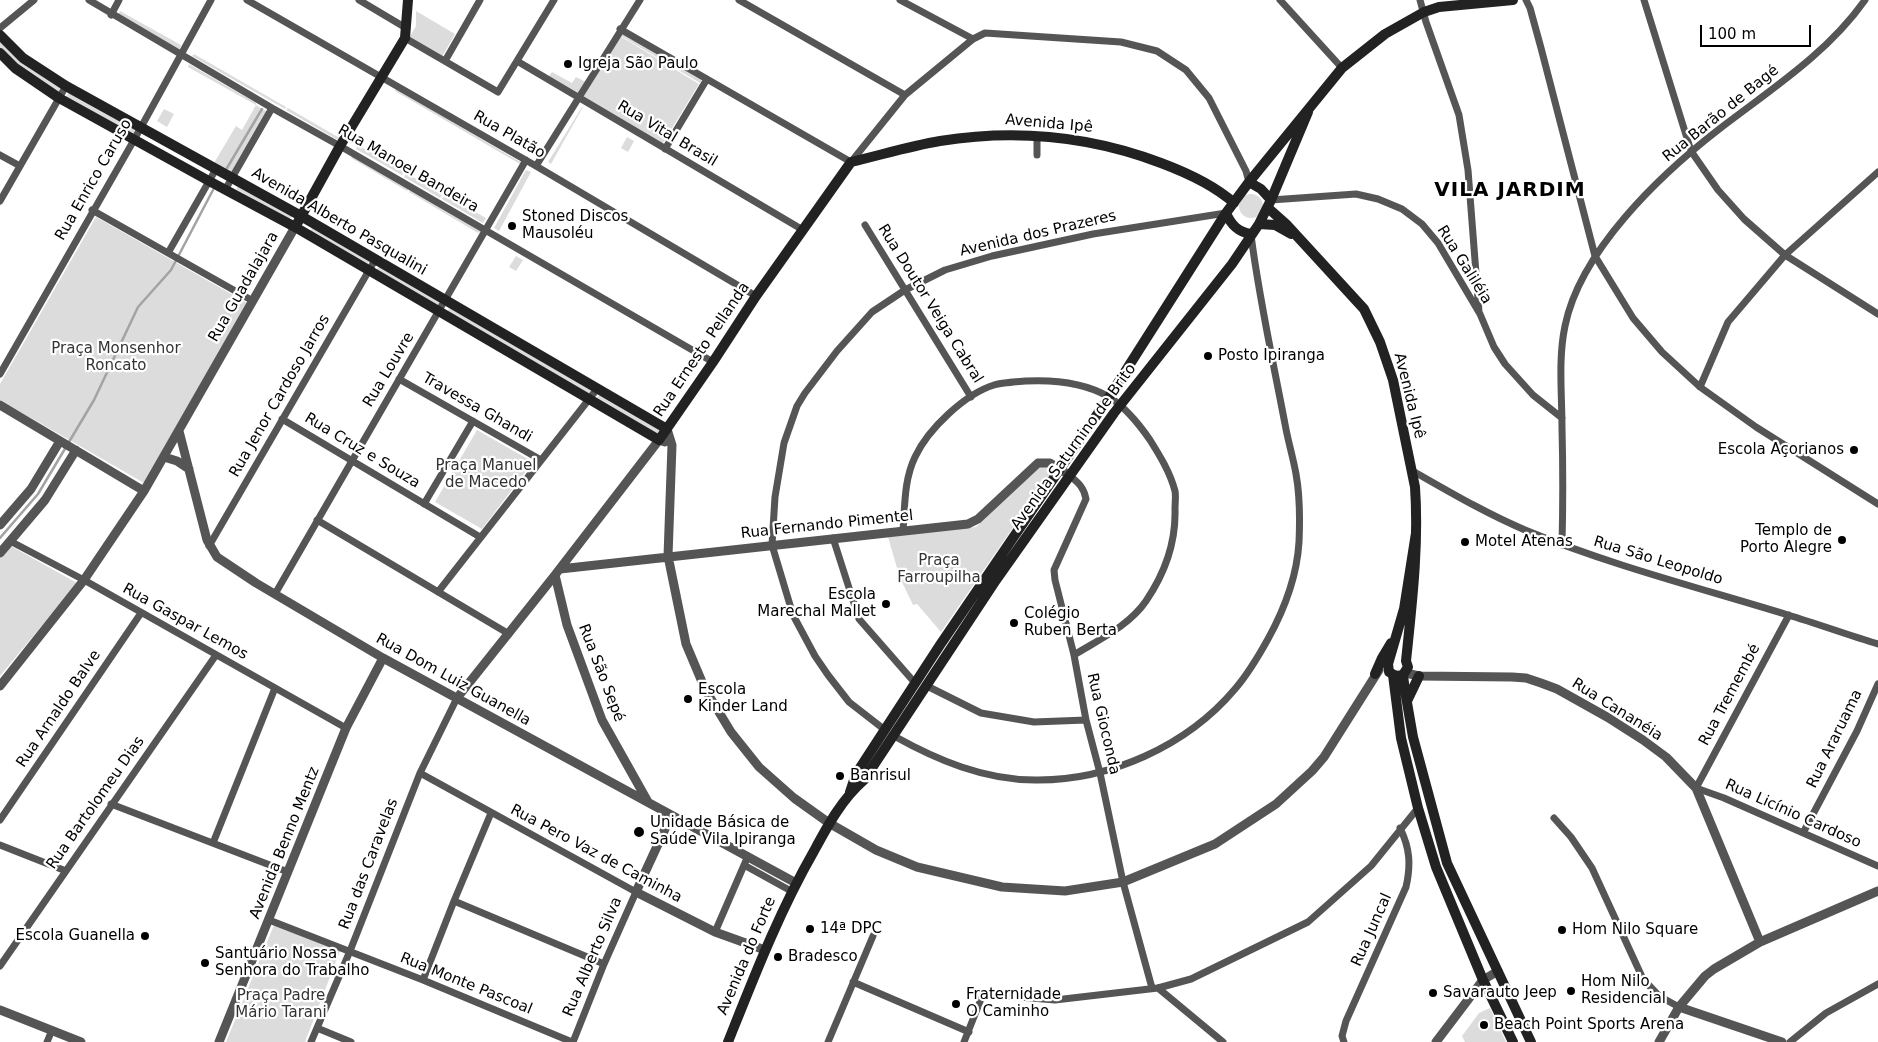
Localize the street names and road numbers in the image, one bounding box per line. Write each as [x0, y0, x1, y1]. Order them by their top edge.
street label: Rua Barão de Bagé [1659, 62, 1783, 166]
street label: Rua Vital Brasil [614, 97, 720, 171]
street label: Rua Platão [470, 107, 548, 163]
street label: Avenida Ipê [1004, 111, 1094, 137]
street label: Rua Enrico Caruso [52, 116, 136, 244]
street label: Rua Manoel Bandeira [334, 121, 482, 217]
street label: Avenida Alberto Pasqualini [248, 164, 430, 280]
street label: Avenida dos Prazeres [958, 207, 1118, 261]
street label: Rua Doutor Veiga Cabral [874, 221, 986, 387]
street label: Rua Galiléia [1433, 222, 1495, 308]
street label: Rua Guadalajara [205, 229, 283, 345]
street label: Rua Ernesto Pellanda [650, 279, 754, 421]
street label: Rua Jenor Cardoso Jarros [226, 311, 334, 481]
street label: Rua Louvre [360, 329, 418, 411]
street label: Avenida Ipê [1390, 351, 1428, 441]
street label: Avenida Saturnino de Brito [1008, 360, 1140, 534]
street label: Travessa Ghandi [419, 369, 535, 447]
street label: Rua Cruz e Souza [301, 409, 423, 493]
street label: Rua Fernando Pimentel [740, 507, 914, 543]
street label: Rua São Leopoldo [1591, 533, 1725, 589]
street label: Rua Gaspar Lemos [119, 580, 251, 664]
street label: Rua São Sepé [574, 622, 628, 724]
street label: Rua Dom Luiz Guanella [372, 630, 534, 730]
street label: Rua Tremembé [1696, 641, 1764, 749]
street label: Rua Arnaldo Balve [13, 647, 105, 771]
street label: Rua Gioconda [1083, 671, 1123, 777]
street label: Rua Cananéia [1568, 675, 1666, 745]
street label: Rua Araruama [1803, 687, 1867, 791]
street label: Rua Bartolomeu Dias [43, 733, 149, 873]
street label: Avenida Benno Mentz [246, 764, 324, 922]
street label: Rua Licínio Cardoso [1722, 776, 1864, 852]
street label: Rua das Caravelas [336, 796, 402, 932]
street label: Rua Pero Vaz de Caminha [507, 801, 685, 907]
street label: Rua Juncal [1348, 891, 1396, 969]
street label: Rua Alberto Silva [560, 894, 626, 1020]
street label: Avenida do Forte [714, 894, 780, 1018]
street label: Rua Monte Pascoal [397, 949, 535, 1019]

